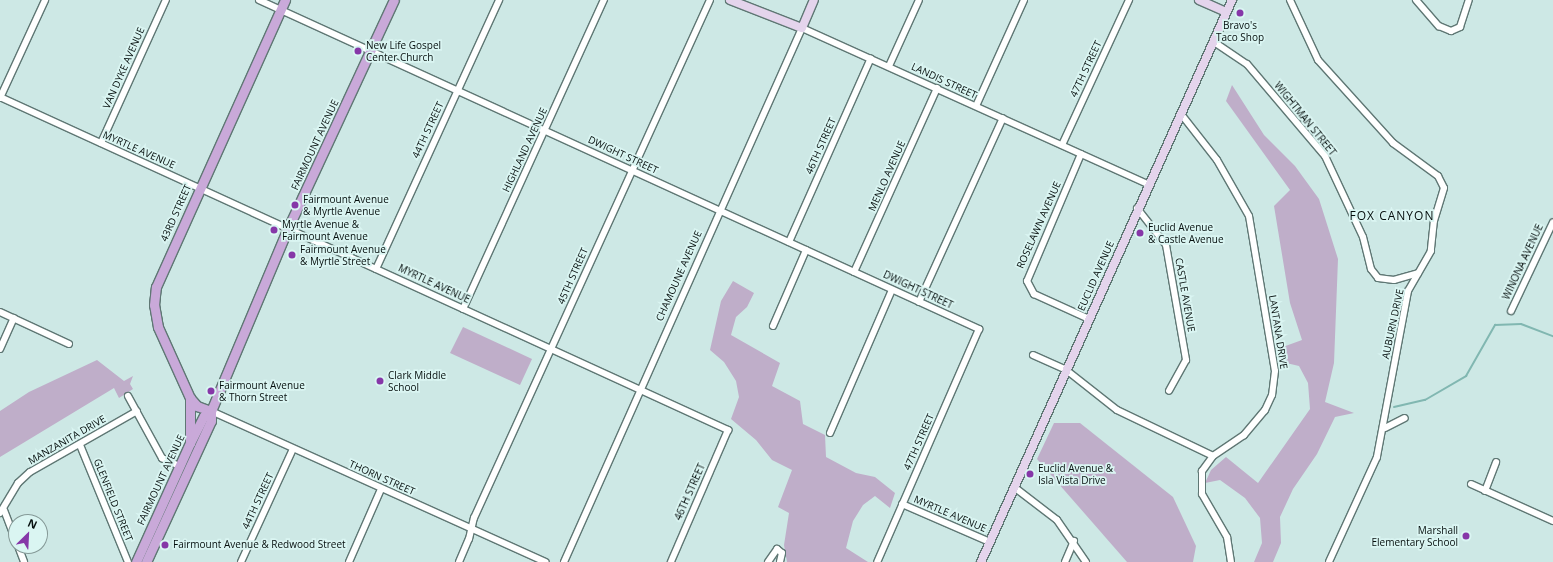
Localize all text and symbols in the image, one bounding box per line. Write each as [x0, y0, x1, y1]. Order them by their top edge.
marker: Bravo's Taco Shop [1235, 8, 1245, 18]
place label: Bravo's Taco Shop [1216, 19, 1264, 42]
street label: VAN DYKE AVENUE [101, 25, 147, 111]
place label: New Life Gospel Center Church [366, 39, 441, 62]
street label: 47TH STREET [1068, 39, 1104, 99]
marker: New Life Gospel Center Church [353, 46, 363, 56]
street label: LANDIS STREET [909, 61, 979, 101]
street label: WIGHTMAN STREET [1272, 80, 1338, 158]
street label: FAIRMOUNT AVENUE [289, 98, 341, 192]
street label: 44TH STREET [410, 100, 446, 160]
street label: HIGHLAND AVENUE [500, 106, 550, 194]
street label: 46TH STREET [803, 116, 839, 176]
street label: MYRTLE AVENUE [101, 129, 177, 171]
street label: DWIGHT STREET [586, 134, 660, 176]
street label: MENLO AVENUE [866, 139, 908, 213]
street label: ROSELAWN AVENUE [1014, 180, 1064, 270]
street label: 43RD STREET [158, 183, 194, 243]
place label: Fairmount Avenue & Myrtle Avenue [303, 193, 389, 216]
marker: Fairmount Avenue & Myrtle Avenue [290, 200, 300, 210]
district label: FOX CANYON [1350, 209, 1434, 223]
place label: Myrtle Avenue & Fairmount Avenue [282, 218, 368, 242]
place label: Euclid Avenue & Castle Avenue [1148, 221, 1224, 244]
street label: WINONA AVENUE [1500, 222, 1546, 302]
marker: Myrtle Avenue & Fairmount Avenue [269, 225, 279, 235]
marker: Euclid Avenue & Castle Avenue [1135, 228, 1145, 238]
street label: CHAMOUNE AVENUE [654, 229, 704, 323]
street label: EUCLID AVENUE [1075, 239, 1117, 313]
place label: Fairmount Avenue & Myrtle Street [300, 243, 386, 266]
street label: 45TH STREET [555, 246, 591, 306]
marker: Fairmount Avenue & Myrtle Street [287, 250, 297, 260]
street label: CASTLE AVENUE [1173, 257, 1197, 333]
street label: MYRTLE AVENUE [396, 262, 472, 306]
street label: DWIGHT STREET [881, 269, 955, 311]
street label: AUBURN DRIVE [1380, 288, 1406, 360]
street label: LANTANA DRIVE [1266, 294, 1290, 370]
place label: Clark Middle School [388, 369, 446, 392]
marker: Clark Middle School [375, 376, 385, 386]
place label: Fairmount Avenue & Thorn Street [219, 379, 305, 402]
marker: Fairmount Avenue & Thorn Street [206, 386, 216, 396]
street label: 47TH STREET [901, 412, 937, 472]
street label: MANZANITA DRIVE [26, 413, 108, 467]
street label: FAIRMOUNT AVENUE [135, 433, 187, 527]
street label: GLENFIELD STREET [91, 457, 135, 543]
street label: THORN STREET [347, 458, 417, 498]
street label: 46TH STREET [672, 462, 708, 522]
place label: Euclid Avenue & Isla Vista Drive [1038, 462, 1113, 486]
marker: Euclid Avenue & Isla Vista Drive [1025, 469, 1035, 479]
street label: 44TH STREET [240, 471, 276, 531]
street label: MYRTLE AVENUE [912, 493, 988, 535]
north arrow [8, 514, 48, 554]
text: N [26, 515, 40, 532]
place label: Marshall Elementary School [1372, 524, 1458, 548]
marker: Marshall Elementary School [1461, 531, 1471, 541]
place label: Fairmount Avenue & Redwood Street [173, 539, 346, 551]
marker: Fairmount Avenue & Redwood Street [160, 540, 170, 550]

